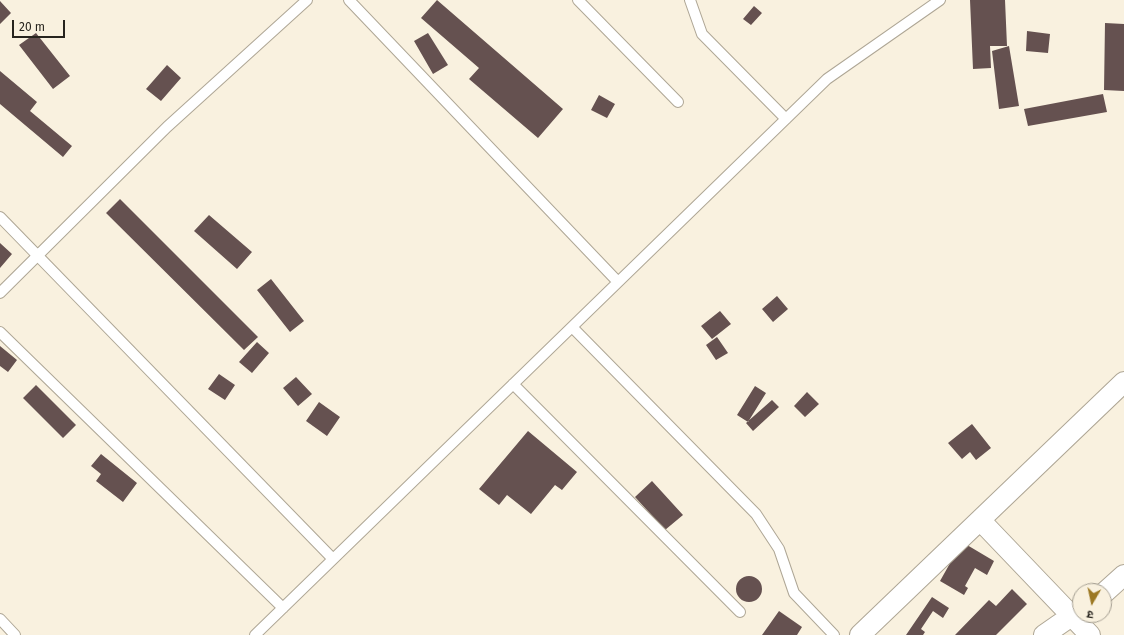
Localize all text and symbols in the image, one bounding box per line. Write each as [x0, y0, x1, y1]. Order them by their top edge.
scale bar [14, 12, 67, 38]
text: 20 m [19, 20, 45, 34]
north arrow [1072, 583, 1112, 623]
text: उ [1086, 607, 1094, 621]

